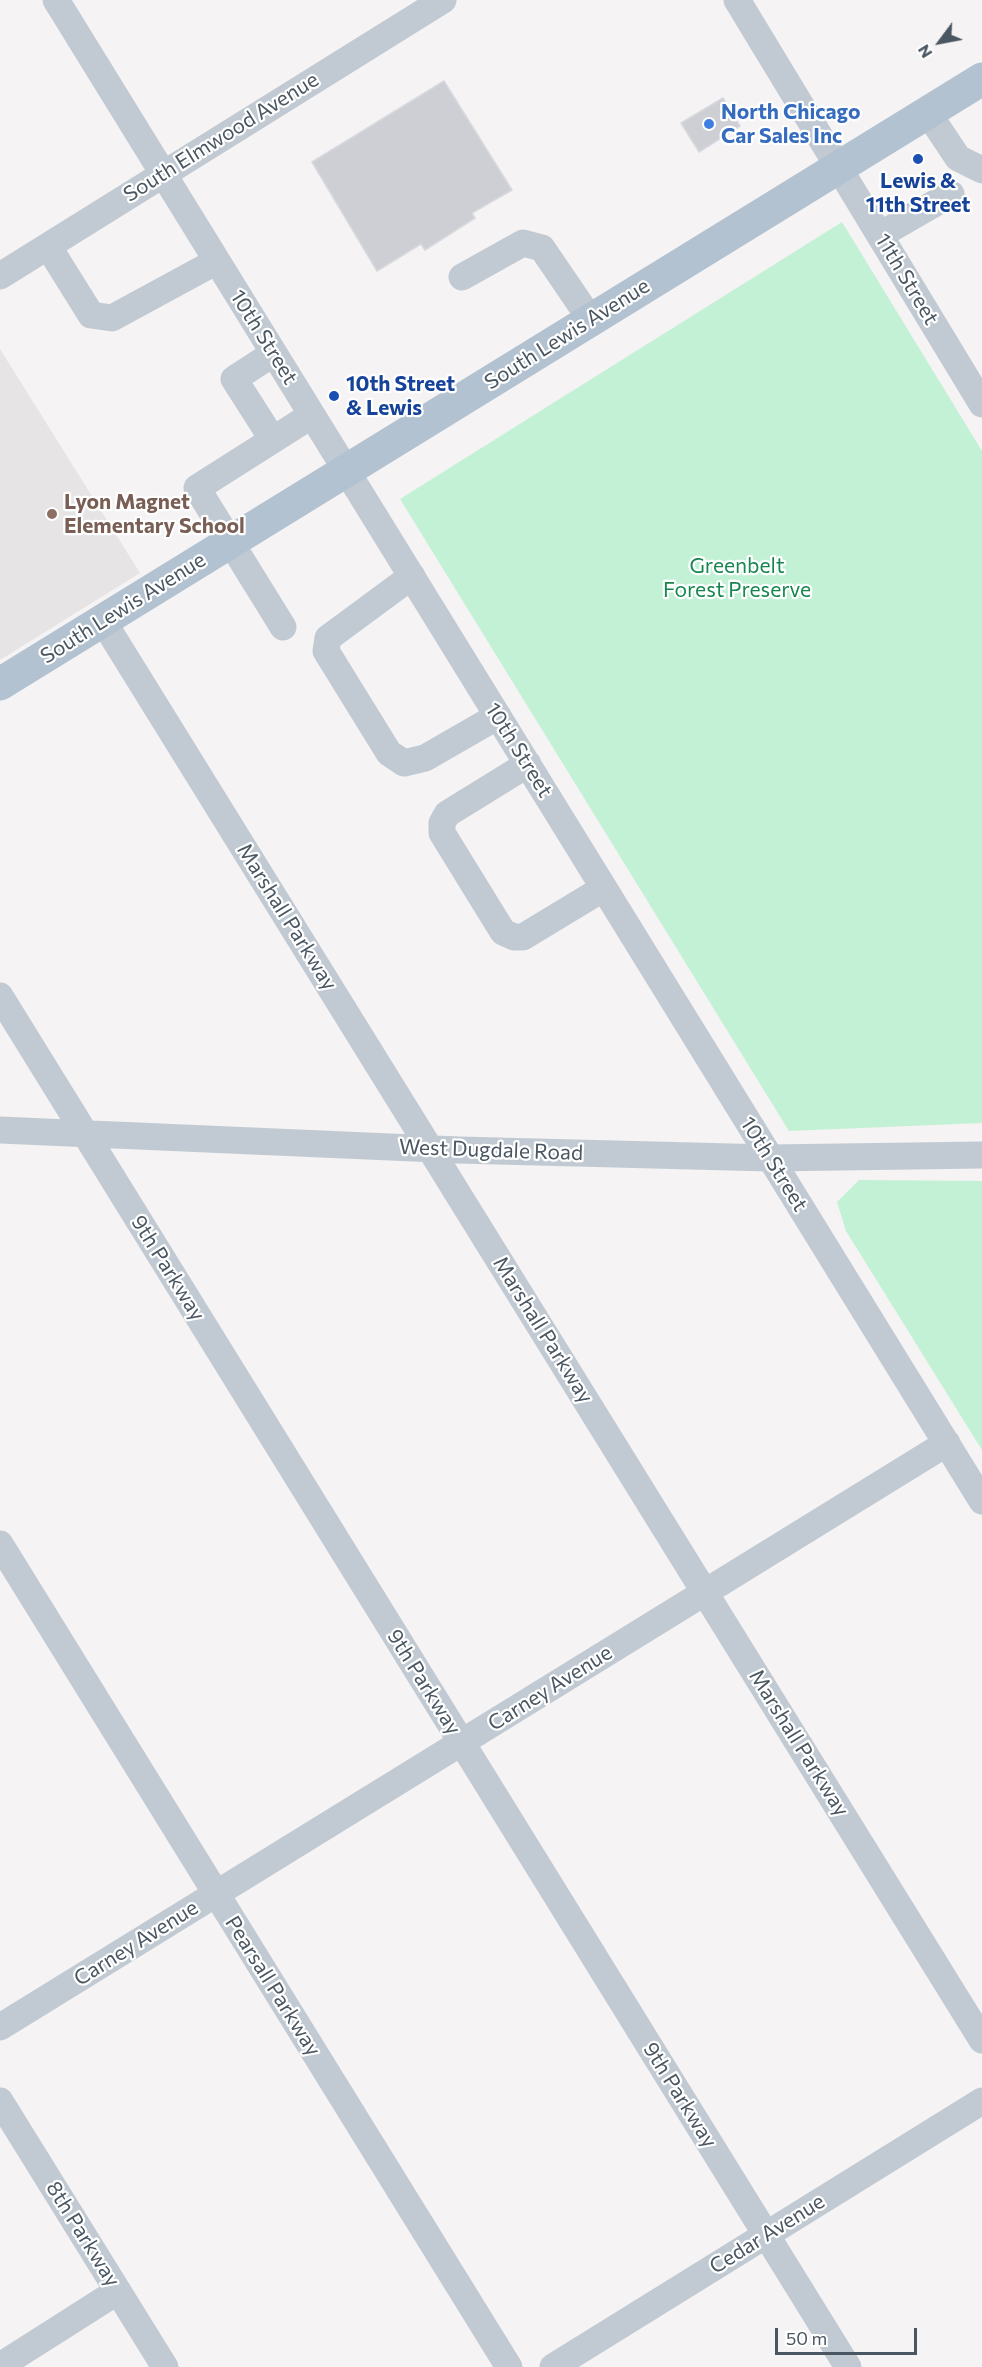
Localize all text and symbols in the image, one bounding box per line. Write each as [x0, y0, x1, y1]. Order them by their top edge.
north arrow [910, 12, 970, 72]
text: N [913, 42, 936, 62]
street label: South Elmwood Avenue [119, 67, 323, 207]
place label: North Chicago Car Sales Inc [721, 99, 860, 149]
marker: North Chicago Car Sales Inc [702, 117, 716, 131]
marker: Lewis & 11th Street [911, 152, 925, 166]
place label: Lewis & 11th Street [866, 168, 970, 218]
street label: 11th Street [870, 229, 944, 329]
street label: South Lewis Avenue [480, 273, 654, 395]
street label: 10th Street [225, 285, 303, 389]
place label: 10th Street & Lewis [346, 371, 455, 421]
marker: 10th Street & Lewis [327, 389, 341, 403]
place label: Lyon Magnet Elementary School [64, 489, 245, 539]
marker: Lyon Magnet Elementary School [45, 507, 59, 521]
street label: South Lewis Avenue [36, 547, 210, 669]
park label: Greenbelt Forest Preserve [663, 553, 811, 603]
street label: 10th Street [480, 698, 558, 802]
street label: Marshall Parkway [232, 839, 342, 995]
street label: 10th Street [735, 1112, 813, 1216]
street label: West Dugdale Road [399, 1134, 583, 1166]
street label: 9th Parkway [126, 1211, 210, 1325]
street label: Marshall Parkway [488, 1252, 598, 1408]
street label: 9th Parkway [382, 1625, 466, 1739]
street label: Carney Avenue [483, 1640, 617, 1736]
street label: Marshall Parkway [744, 1665, 854, 1821]
street label: Carney Avenue [69, 1895, 203, 1991]
street label: Pearsall Parkway [220, 1911, 326, 2061]
street label: 9th Parkway [638, 2038, 722, 2152]
street label: 8th Parkway [41, 2177, 125, 2291]
street label: Cedar Avenue [705, 2189, 829, 2279]
scale bar [778, 2316, 920, 2354]
text: 50 m [786, 2327, 827, 2349]

